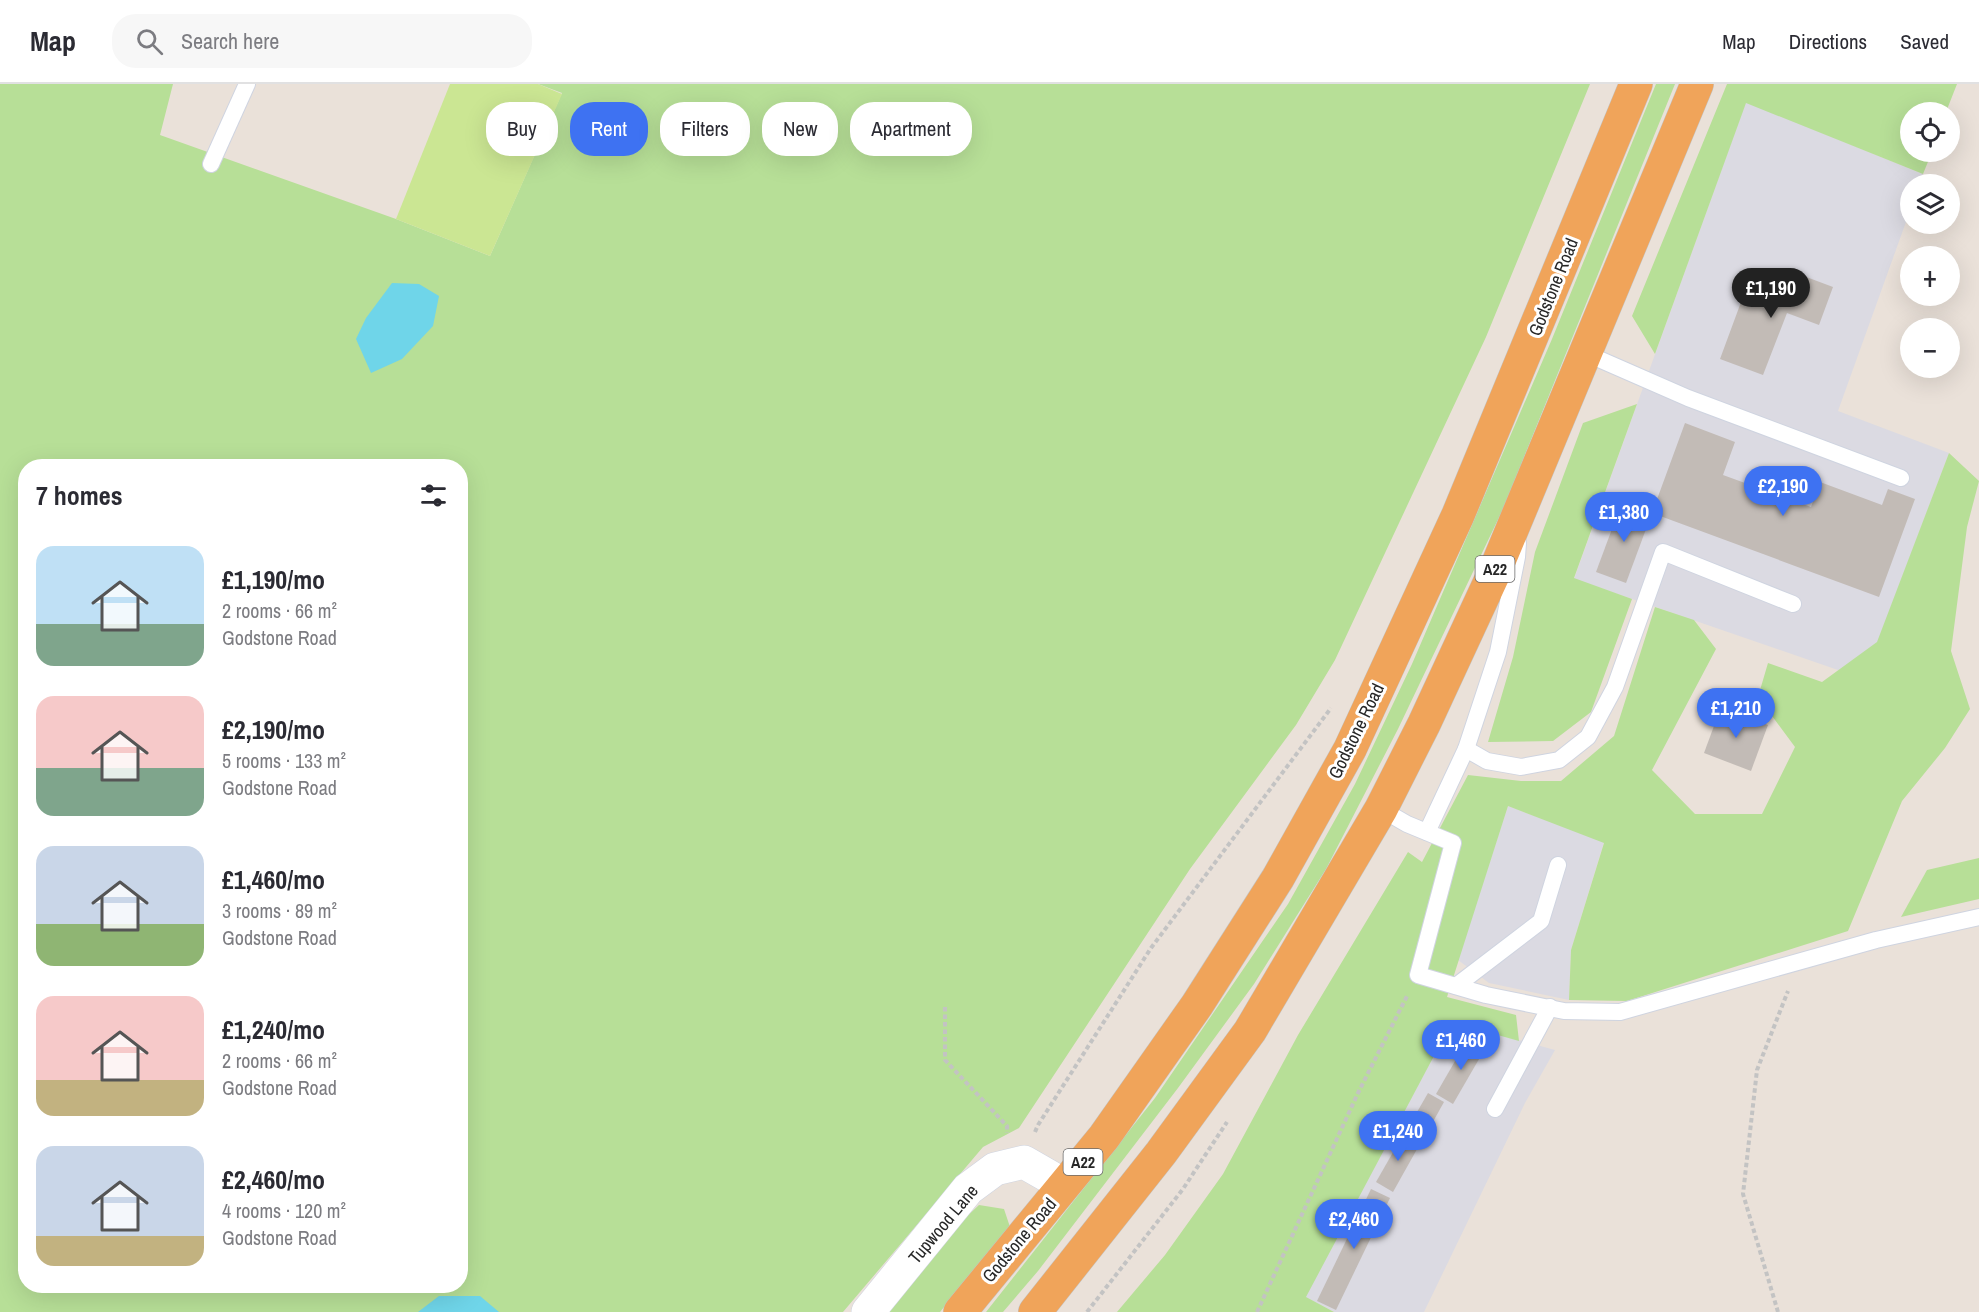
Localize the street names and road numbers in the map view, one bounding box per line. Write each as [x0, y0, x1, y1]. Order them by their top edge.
street label: Godstone Road [1522, 234, 1584, 340]
road number: A22 [1476, 556, 1514, 582]
street label: Godstone Road [1322, 679, 1390, 783]
road number: A22 [1064, 1149, 1102, 1175]
street label: Tupwood Lane [902, 1179, 984, 1269]
street label: Godstone Road [976, 1192, 1062, 1288]

